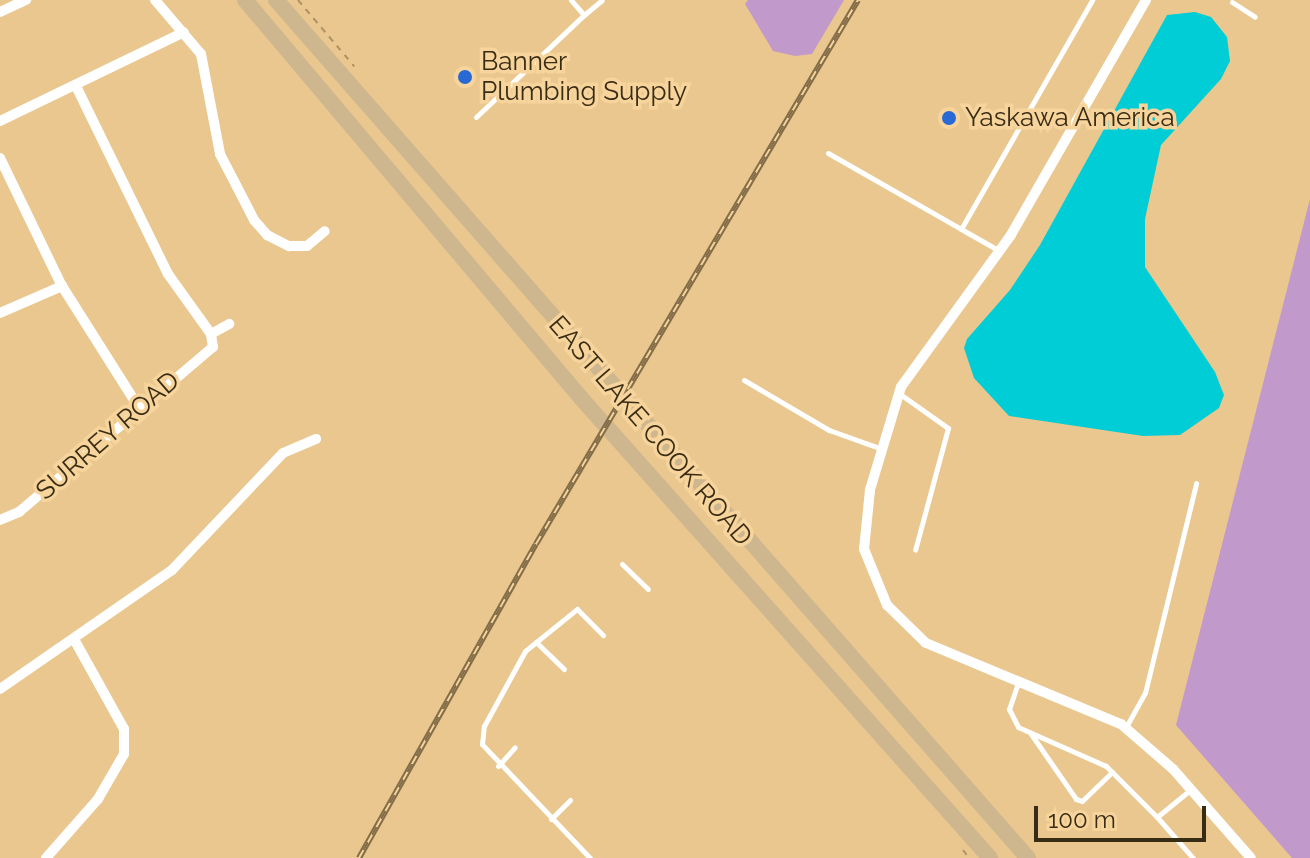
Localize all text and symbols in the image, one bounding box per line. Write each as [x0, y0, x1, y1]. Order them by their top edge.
place label: Banner Plumbing Supply [481, 46, 687, 108]
marker: Banner Plumbing Supply [456, 68, 474, 86]
place label: Yaskawa America [965, 102, 1175, 134]
marker: Yaskawa America [940, 109, 958, 127]
street label: EAST LAKE COOK ROAD [541, 309, 759, 553]
street label: SURREY ROAD [30, 365, 186, 507]
scale bar [1038, 790, 1210, 840]
text: 100 m [1048, 805, 1116, 834]

